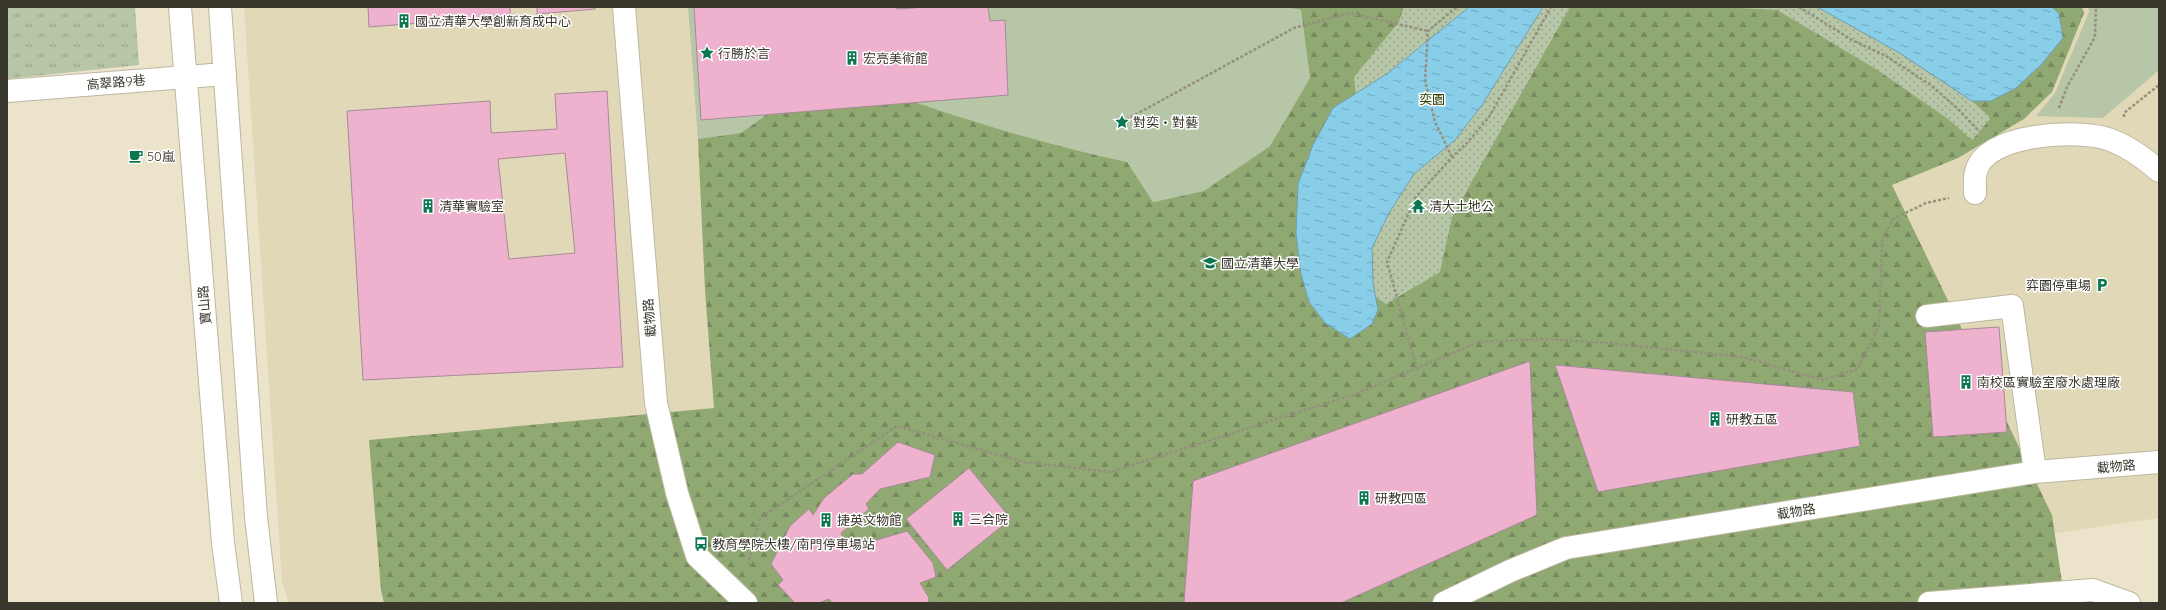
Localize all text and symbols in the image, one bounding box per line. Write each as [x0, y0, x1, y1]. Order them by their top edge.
building icon: 國立清華大學創新育成中心 [396, 13, 412, 29]
place label: 國立清華大學創新育成中心 [415, 13, 571, 29]
place icon: 行勝於言 [699, 45, 715, 61]
place label: 行勝於言 [718, 45, 770, 61]
building icon: 宏亮美術館 [844, 50, 860, 66]
place label: 宏亮美術館 [863, 50, 928, 66]
street label: 高翠路9巷 [86, 71, 146, 93]
park label: 奕園 [1419, 91, 1445, 107]
place icon: 對奕‧對藝 [1114, 114, 1130, 130]
place label: 對奕‧對藝 [1133, 114, 1198, 130]
cafe icon: 50嵐 [128, 148, 144, 164]
place label: 50嵐 [147, 148, 176, 164]
building icon: 清華實驗室 [420, 198, 436, 214]
place label: 清華實驗室 [439, 198, 504, 214]
temple icon: 清大土地公 [1410, 198, 1426, 214]
place label: 清大土地公 [1429, 198, 1494, 214]
school or university icon: 國立清華大學 [1202, 255, 1218, 271]
place label: 國立清華大學 [1221, 255, 1299, 271]
place label: 弈園停車場 [2026, 277, 2091, 293]
parking icon: 弈園停車場 [2094, 277, 2110, 293]
street label: 寶山路 [194, 285, 214, 325]
street label: 載物路 [639, 298, 659, 338]
building icon: 南校區實驗室廢水處理廠 [1958, 374, 1974, 390]
place label: 南校區實驗室廢水處理廠 [1977, 374, 2120, 390]
building icon: 研教五區 [1707, 411, 1723, 427]
place label: 研教五區 [1726, 411, 1778, 427]
street label: 載物路 [2096, 456, 2136, 476]
building icon: 研教四區 [1356, 490, 1372, 506]
place label: 研教四區 [1375, 490, 1427, 506]
street label: 載物路 [1775, 500, 1817, 522]
building icon: 三合院 [950, 511, 966, 527]
place label: 三合院 [969, 511, 1008, 527]
building icon: 捷英文物館 [818, 512, 834, 528]
place label: 捷英文物館 [837, 512, 902, 528]
bus stop icon: 教育學院大樓/南門停車場站 [693, 536, 709, 552]
place label: 教育學院大樓/南門停車場站 [712, 536, 875, 552]

